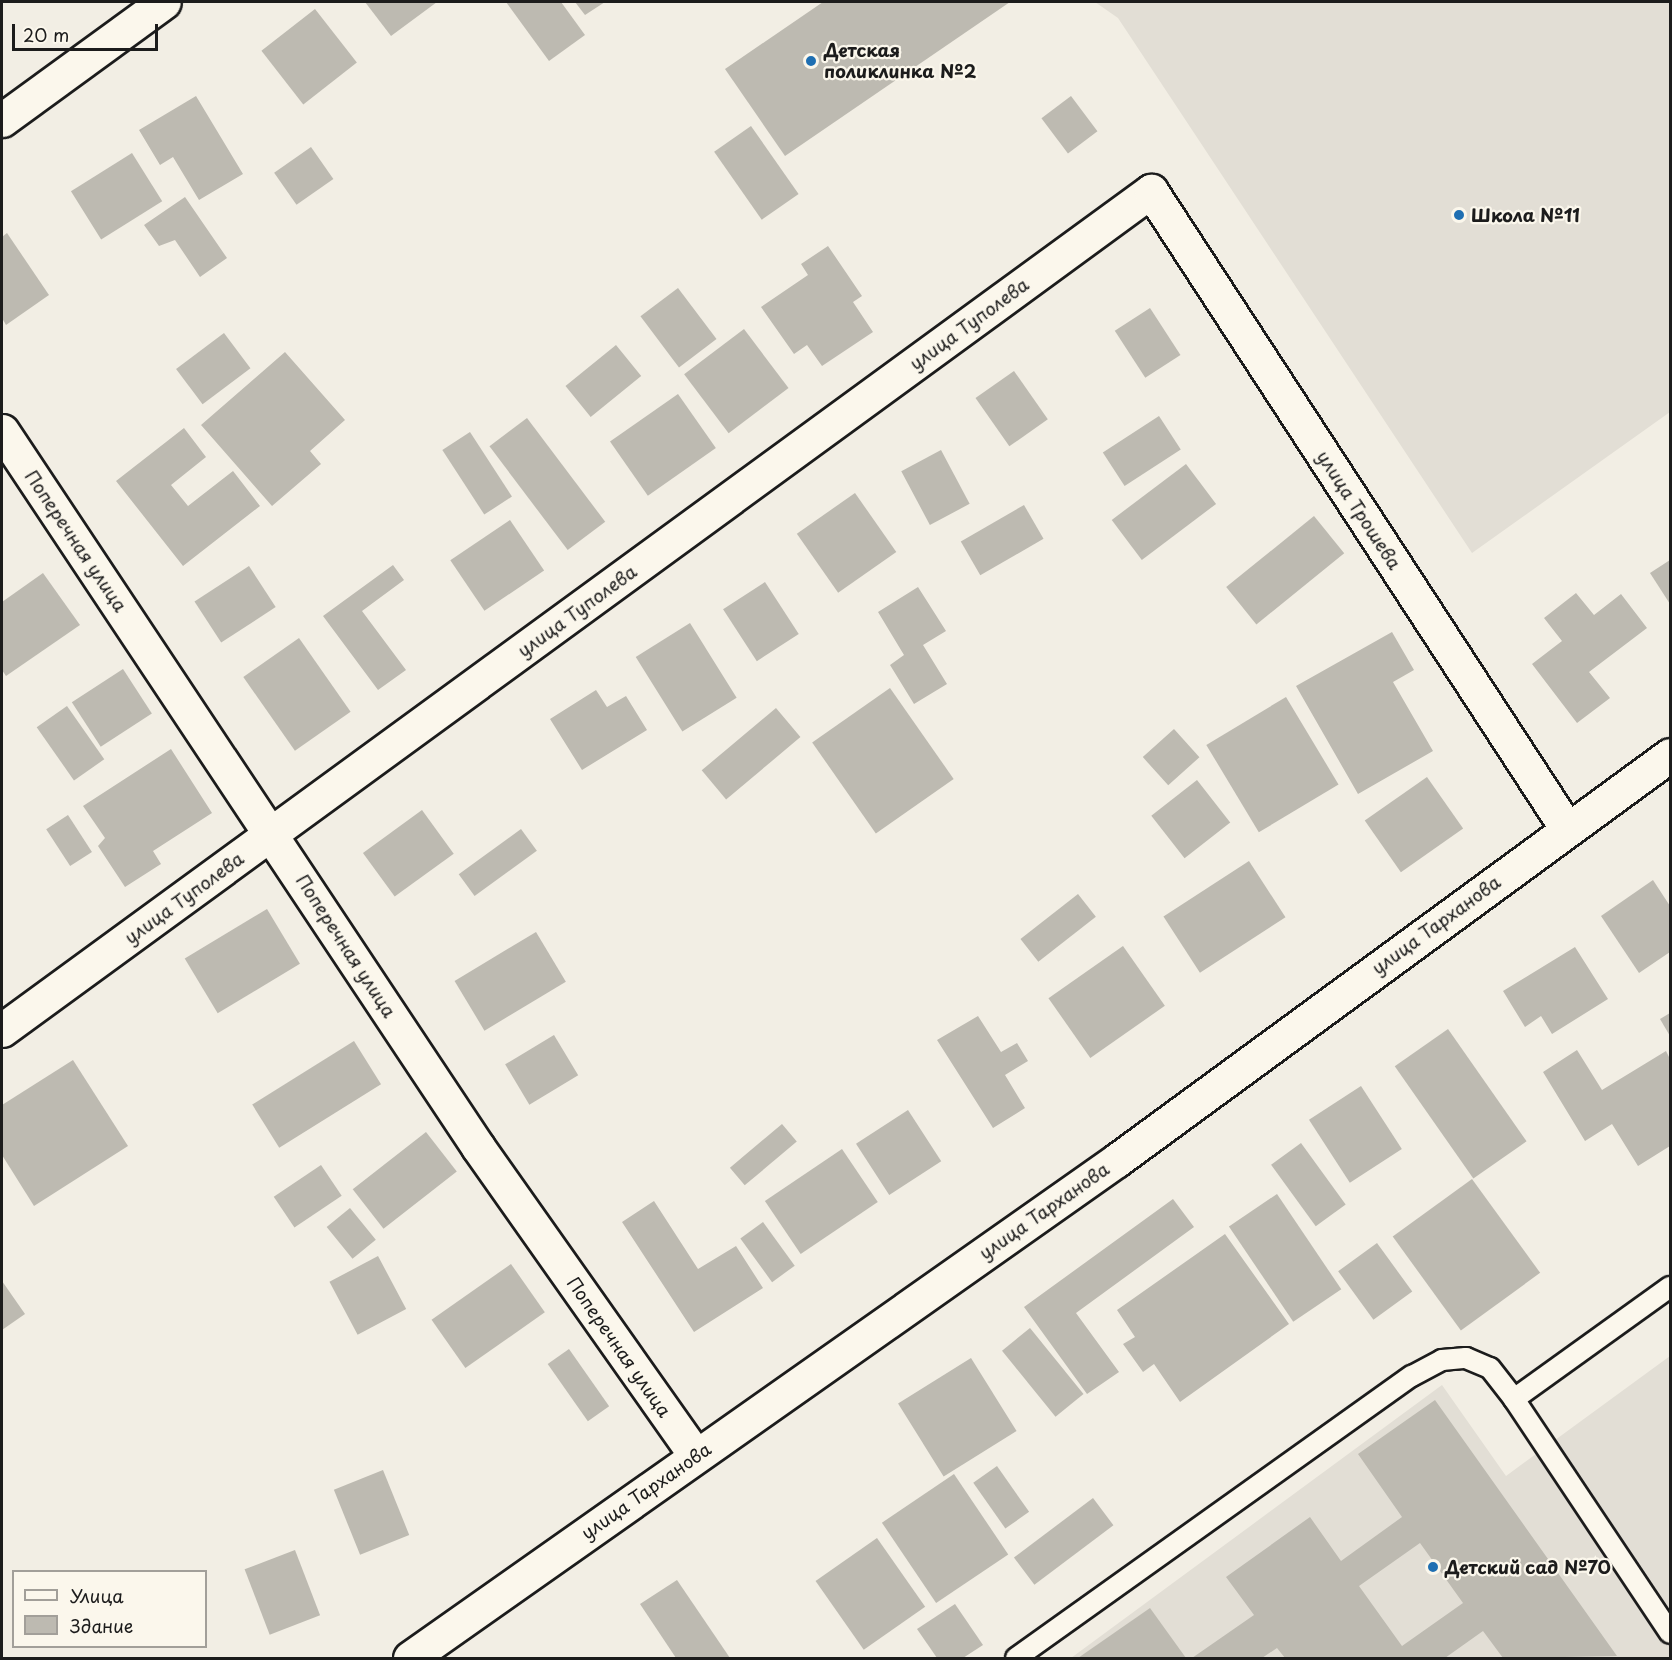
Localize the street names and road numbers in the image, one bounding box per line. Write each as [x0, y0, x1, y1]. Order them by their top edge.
street label: улица Туполева [905, 273, 1033, 375]
street label: улица Трошева [1312, 446, 1406, 574]
street label: Поперечная улица [20, 466, 132, 616]
street label: улица Туполева [513, 560, 641, 662]
street label: улица Туполева [120, 847, 248, 949]
street label: Поперечная улица [291, 870, 401, 1022]
street label: улица Тарханова [1367, 871, 1505, 979]
street label: улица Тарханова [974, 1158, 1114, 1264]
street label: Поперечная улица [562, 1272, 676, 1422]
street label: улица Тарханова [576, 1438, 716, 1544]

